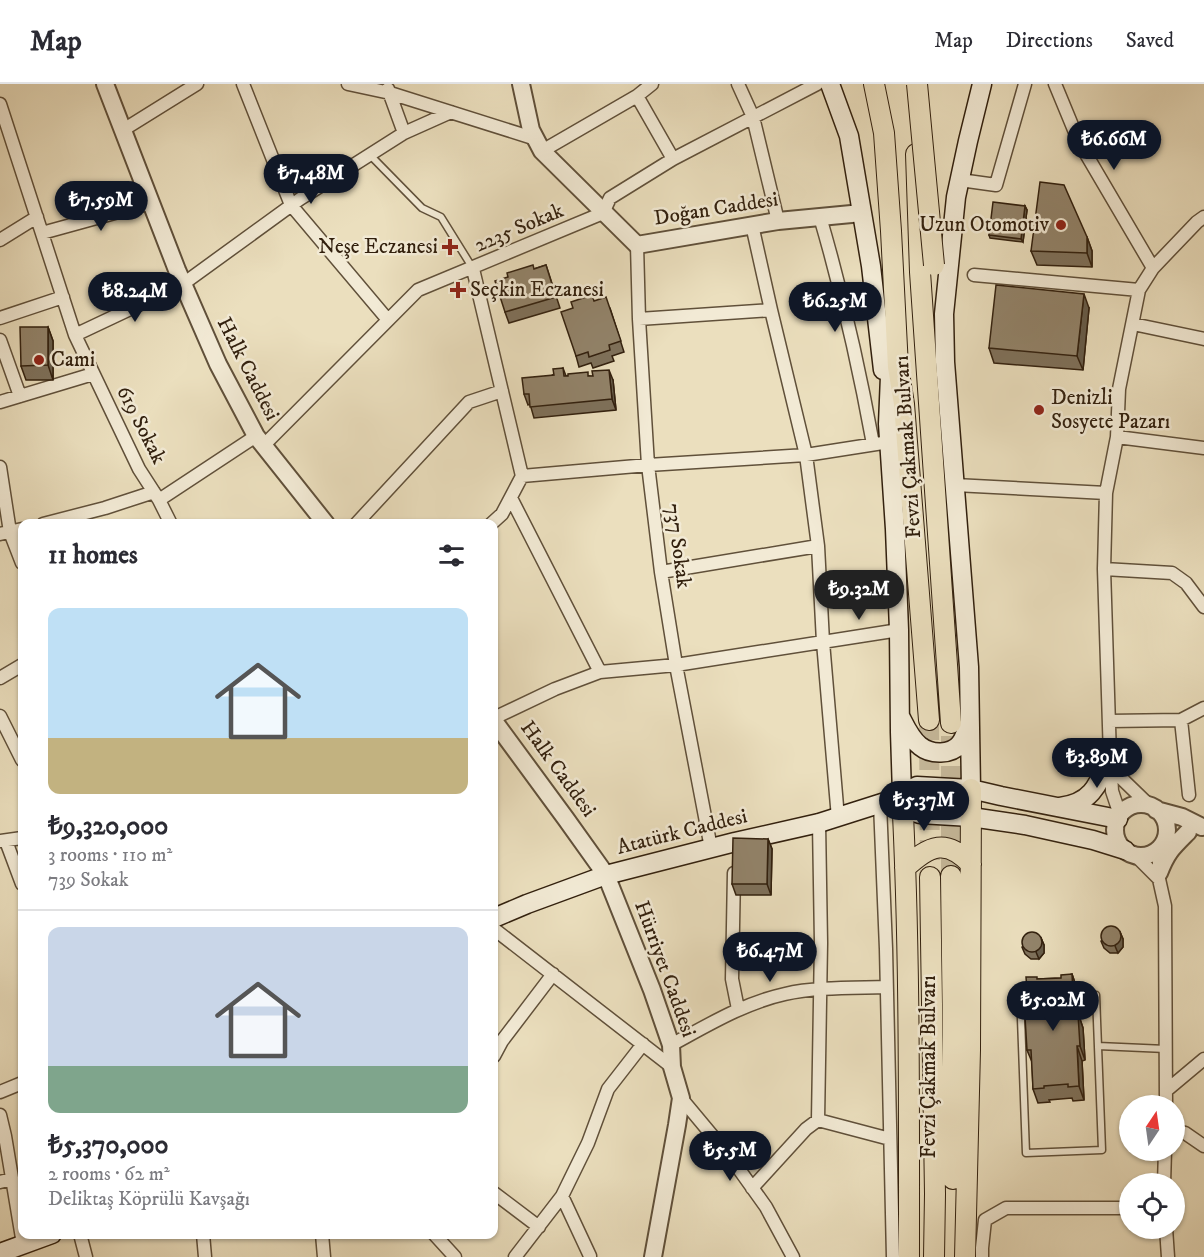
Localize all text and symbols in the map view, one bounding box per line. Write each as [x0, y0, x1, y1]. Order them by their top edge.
text: Map [30, 24, 82, 59]
text: Map [934, 28, 973, 54]
text: Directions [1006, 28, 1093, 54]
text: Saved [1126, 28, 1174, 54]
pin: ₺6.66M [1065, 120, 1163, 171]
text: ₺6.66M [1081, 127, 1147, 152]
pin: ₺7.48M [262, 154, 360, 205]
text: ₺7.48M [278, 161, 344, 186]
pin: ₺7.59M [52, 181, 150, 232]
street label: Doğan Caddesi [652, 186, 780, 232]
text: ₺7.59M [69, 188, 133, 213]
street label: 2235 Sokak [471, 197, 568, 258]
place label: Uzun Otomotiv [919, 212, 1050, 238]
marker: Uzun Otomotiv [1054, 218, 1068, 232]
place label: Neşe Eczanesi [318, 234, 438, 260]
marker: Neşe Eczanesi [443, 240, 457, 254]
pin: ₺8.24M [86, 272, 184, 323]
place label: Seçkin Eczanesi [470, 277, 604, 303]
text: ₺8.24M [102, 279, 168, 304]
pin: ₺6.25M [786, 282, 884, 333]
marker: Seçkin Eczanesi [451, 283, 465, 297]
text: ₺6.25M [803, 289, 867, 314]
street label: Halk Caddesi [211, 313, 285, 425]
place label: Cami [51, 347, 95, 373]
marker: Cami [32, 353, 46, 367]
street label: Fevzi Çakmak Bulvarı [889, 355, 927, 539]
street label: 619 Sokak [110, 382, 172, 469]
place label: Denizli Sosyete Pazarı [1051, 385, 1170, 435]
marker: Denizli Sosyete Pazarı [1032, 403, 1046, 417]
street label: 737 Sokak [659, 502, 697, 591]
text: 11 homes [48, 539, 138, 572]
icon: filters [435, 539, 468, 572]
pin: ₺9.32M [810, 570, 908, 621]
text: ₺9.32M [828, 577, 890, 602]
icon: home [204, 647, 312, 755]
street label: Halk Caddesi [514, 716, 602, 822]
pin: ₺3.89M [1048, 738, 1146, 789]
text: ₺3.89M [1066, 745, 1128, 770]
pin: ₺5.37M [875, 781, 973, 832]
text: ₺5.37M [893, 788, 955, 813]
street label: Atatürk Caddesi [614, 803, 750, 861]
text: ₺9,320,000 [48, 810, 168, 843]
text: 3 rooms · 110 m² [48, 843, 172, 868]
text: 739 Sokak [48, 868, 129, 893]
street label: Hürriyet Caddesi [628, 897, 702, 1041]
pin: ₺6.47M [721, 932, 819, 983]
text: ₺6.47M [737, 939, 803, 964]
icon: home [204, 966, 312, 1074]
street label: Fevzi Çakmak Bulvarı [916, 975, 942, 1159]
pin: ₺5.02M [1004, 981, 1102, 1032]
text: ₺5.02M [1021, 988, 1085, 1013]
north arrow [1119, 1095, 1185, 1161]
map controls [1119, 1095, 1185, 1239]
text: ₺5,370,000 [48, 1129, 168, 1162]
pin: ₺5.5M [688, 1131, 772, 1182]
text: ₺5.5M [703, 1138, 757, 1163]
text: 2 rooms · 62 m² [48, 1162, 170, 1187]
button: locate [1119, 1173, 1185, 1239]
text: Deliktaş Köprülü Kavşağı [48, 1187, 250, 1212]

